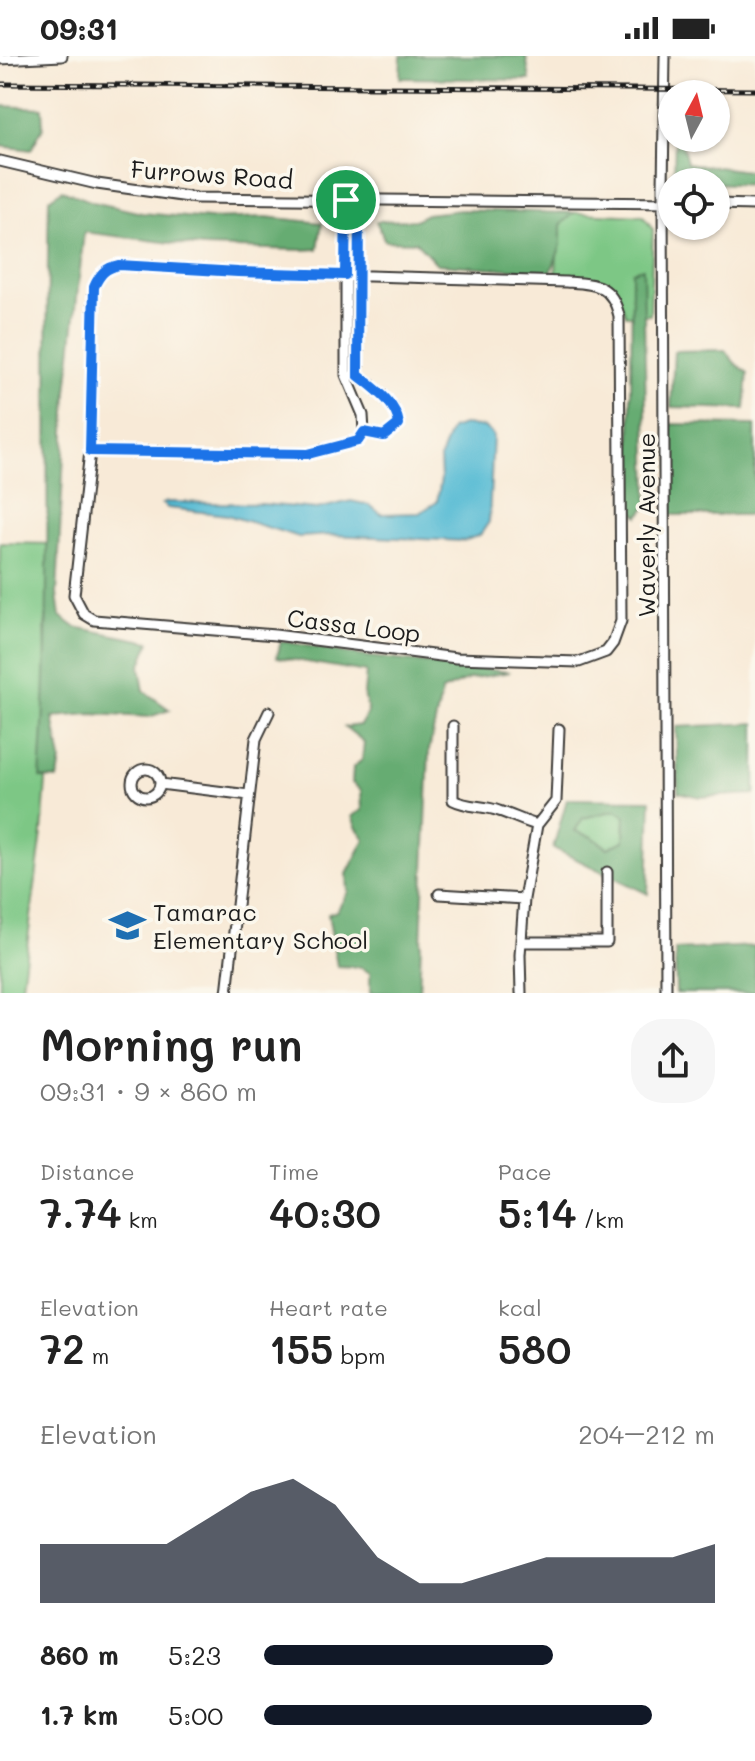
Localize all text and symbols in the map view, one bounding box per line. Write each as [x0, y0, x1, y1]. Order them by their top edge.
text: 09:31 [40, 8, 118, 48]
north arrow [658, 80, 730, 152]
map controls [658, 80, 730, 240]
street label: Furrows Road [130, 153, 294, 195]
pin [312, 166, 380, 234]
button: locate [658, 168, 730, 240]
icon: arrive [324, 178, 368, 222]
street label: Waverly Avenue [630, 433, 661, 617]
street label: Cassa Loop [286, 601, 422, 649]
place label: Tamarac Elementary School [153, 896, 368, 955]
school or university icon: Tamarac Elementary School [108, 906, 146, 944]
text: Morning run [40, 1015, 303, 1072]
button: share [631, 1019, 715, 1103]
text: 09:31 · 9 × 860 m [40, 1074, 257, 1108]
text: Distance [40, 1157, 135, 1186]
text: Time [269, 1157, 319, 1186]
text: Pace [498, 1157, 552, 1186]
text: 7.74 [40, 1186, 121, 1238]
text: 40:30 [269, 1186, 381, 1238]
text: 5:14 [498, 1186, 576, 1238]
text: km [121, 1205, 158, 1234]
text: /km [576, 1205, 624, 1234]
text: Elevation [40, 1293, 139, 1322]
text: Heart rate [269, 1293, 388, 1322]
text: kcal [498, 1293, 542, 1322]
text: 72 [40, 1322, 85, 1374]
text: 155 [269, 1322, 333, 1374]
text: 580 [498, 1322, 571, 1374]
text: m [85, 1341, 109, 1370]
text: bpm [333, 1341, 386, 1370]
text: Elevation [40, 1417, 157, 1451]
text: 204–212 m [578, 1417, 715, 1451]
text: 860 m [40, 1638, 119, 1672]
text: 5:23 [168, 1638, 221, 1672]
text: 1.7 km [40, 1698, 118, 1732]
text: 5:00 [168, 1698, 223, 1732]

